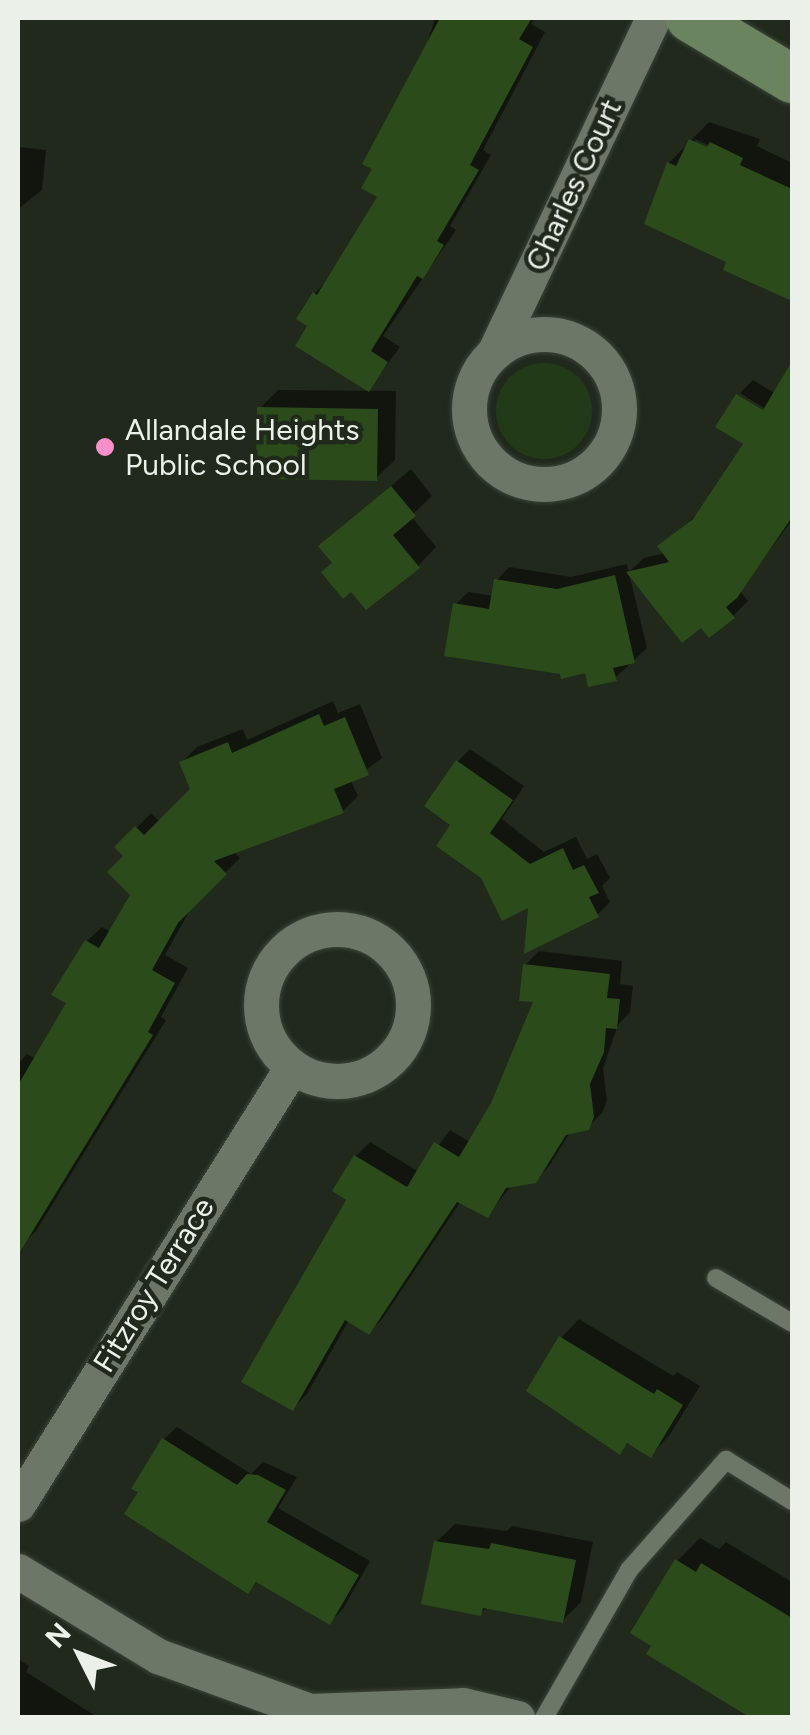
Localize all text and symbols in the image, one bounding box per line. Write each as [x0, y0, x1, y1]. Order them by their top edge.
street label: Charles Court [519, 93, 629, 277]
place label: Allandale Heights Public School [125, 412, 359, 482]
marker: Allandale Heights Public School [94, 436, 116, 458]
street label: Fitzroy Terrace [86, 1191, 222, 1379]
north arrow [30, 1605, 130, 1705]
text: N [38, 1616, 78, 1654]

